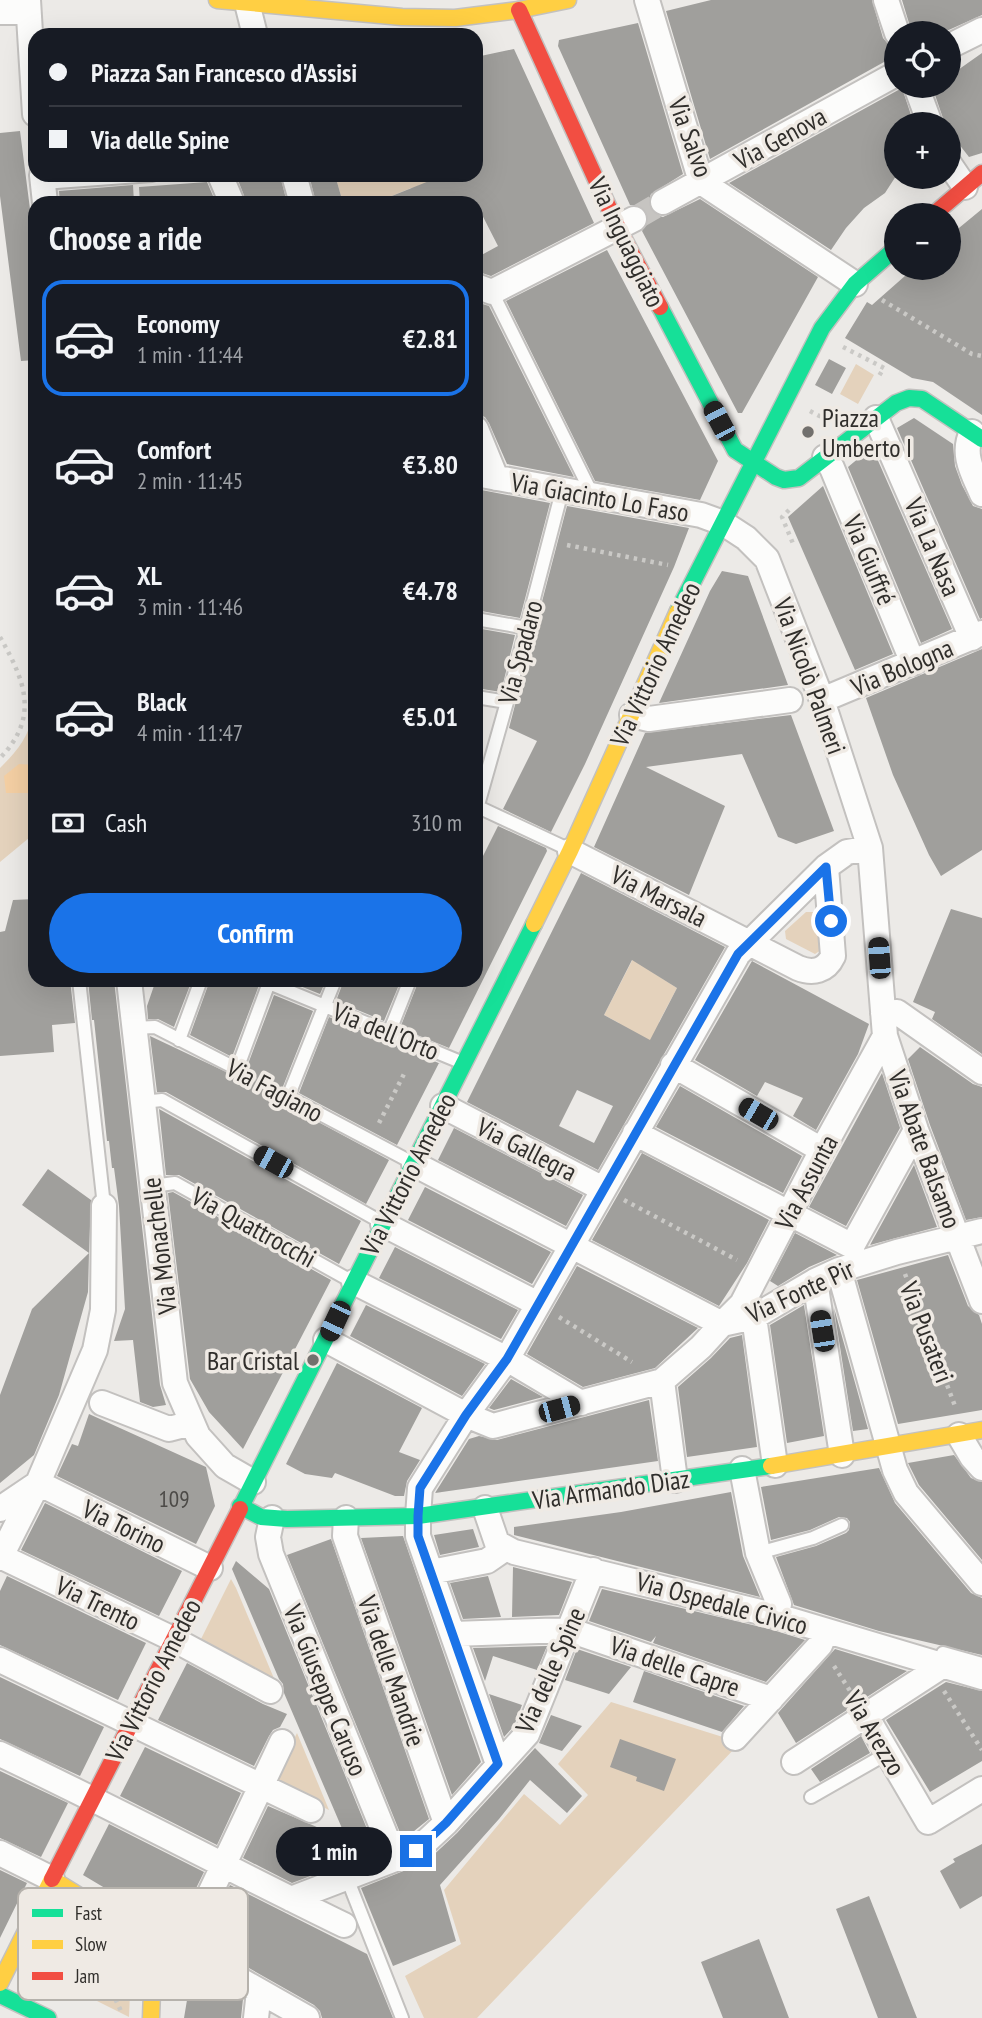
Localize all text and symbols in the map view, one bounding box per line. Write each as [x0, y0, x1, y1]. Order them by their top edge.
map controls [884, 21, 961, 280]
button: locate [884, 21, 961, 98]
text: Piazza San Francesco d'Assisi [91, 56, 357, 89]
street label: Via Salvo [661, 92, 721, 181]
street label: Via Genova [727, 99, 832, 177]
button: + [884, 112, 961, 189]
text: Via delle Spine [91, 123, 229, 156]
street label: Via Inguaggiato [581, 171, 673, 312]
button: − [884, 203, 961, 280]
text: Choose a ride [49, 217, 202, 259]
icon: car [53, 307, 116, 370]
text: Economy [137, 307, 219, 340]
text: €2.81 [403, 322, 458, 355]
text: 1 min · 11:44 [137, 340, 243, 369]
car [700, 398, 739, 444]
place label: Piazza Umberto I [822, 401, 912, 464]
marker: Piazza Umberto I [800, 424, 816, 440]
icon: car [53, 433, 116, 496]
text: Comfort [137, 433, 211, 466]
text: €3.80 [403, 448, 458, 481]
street label: Via Giacinto Lo Faso [508, 465, 691, 529]
text: 2 min · 11:45 [137, 466, 243, 495]
street label: Via La Nasa [897, 492, 968, 601]
street label: Via Giuffré [836, 509, 904, 610]
icon: car [53, 559, 116, 622]
text: XL [137, 559, 162, 592]
text: €4.78 [403, 574, 458, 607]
street label: Via Vittorio Amedeo [602, 576, 708, 752]
text: 3 min · 11:46 [137, 592, 243, 621]
street label: Via Nicolò Palmeri [766, 592, 854, 759]
street label: Via Spadaro [490, 596, 550, 709]
street label: Via Bologna [845, 631, 958, 704]
icon: car [53, 685, 116, 748]
text: Black [137, 685, 187, 718]
text: €5.01 [403, 700, 458, 733]
text: 4 min · 11:47 [137, 718, 243, 747]
icon: cash [49, 804, 87, 842]
text: Cash [105, 806, 147, 839]
text: 310 m [411, 808, 462, 837]
street label: Via Marsala [605, 857, 713, 934]
button: Confirm [49, 893, 462, 973]
route start [815, 905, 847, 937]
car [868, 936, 891, 980]
street label: Via dell'Orto [327, 994, 444, 1067]
street label: Via Fagiano [220, 1050, 329, 1129]
street label: Via Abate Balsamo [881, 1064, 969, 1233]
street label: Via Vittorio Amedeo [352, 1087, 463, 1262]
car [735, 1094, 782, 1134]
street label: Via Gallegra [470, 1109, 583, 1188]
street label: Via Assunta [767, 1129, 845, 1236]
car [250, 1143, 297, 1181]
street label: Via Monachelle [134, 1176, 184, 1317]
street label: Via Quattrocchi [185, 1179, 322, 1275]
street label: Via Fonte Pir [740, 1252, 859, 1331]
street label: Via Pusateri [892, 1276, 961, 1387]
car [317, 1298, 354, 1344]
car [809, 1309, 836, 1353]
place label: Bar Cristal [207, 1344, 299, 1377]
marker: Bar Cristal [305, 1352, 321, 1368]
car [536, 1393, 583, 1425]
street label: Via Armando Diaz [529, 1462, 692, 1516]
house number: 109 [158, 1484, 190, 1513]
street label: Via Torino [76, 1491, 171, 1560]
street label: Via Ospedale Civico [632, 1564, 811, 1642]
street label: Via Trento [50, 1568, 146, 1638]
street label: Via delle Mandrie [351, 1590, 433, 1751]
street label: Via Vittorio Amedeo [97, 1593, 208, 1768]
street label: Via Giuseppe Caruso [276, 1598, 375, 1781]
street label: Via delle Spine [507, 1602, 592, 1739]
street label: Via delle Capre [605, 1628, 744, 1704]
street label: Via Arezzo [837, 1684, 913, 1781]
callout: 1 min [276, 1826, 392, 1876]
route end [400, 1835, 432, 1867]
text: 1 min [311, 1837, 357, 1866]
legend [18, 1888, 248, 2000]
text: Fast [75, 1901, 103, 1925]
text: Slow [75, 1932, 108, 1956]
text: Jam [74, 1964, 100, 1988]

